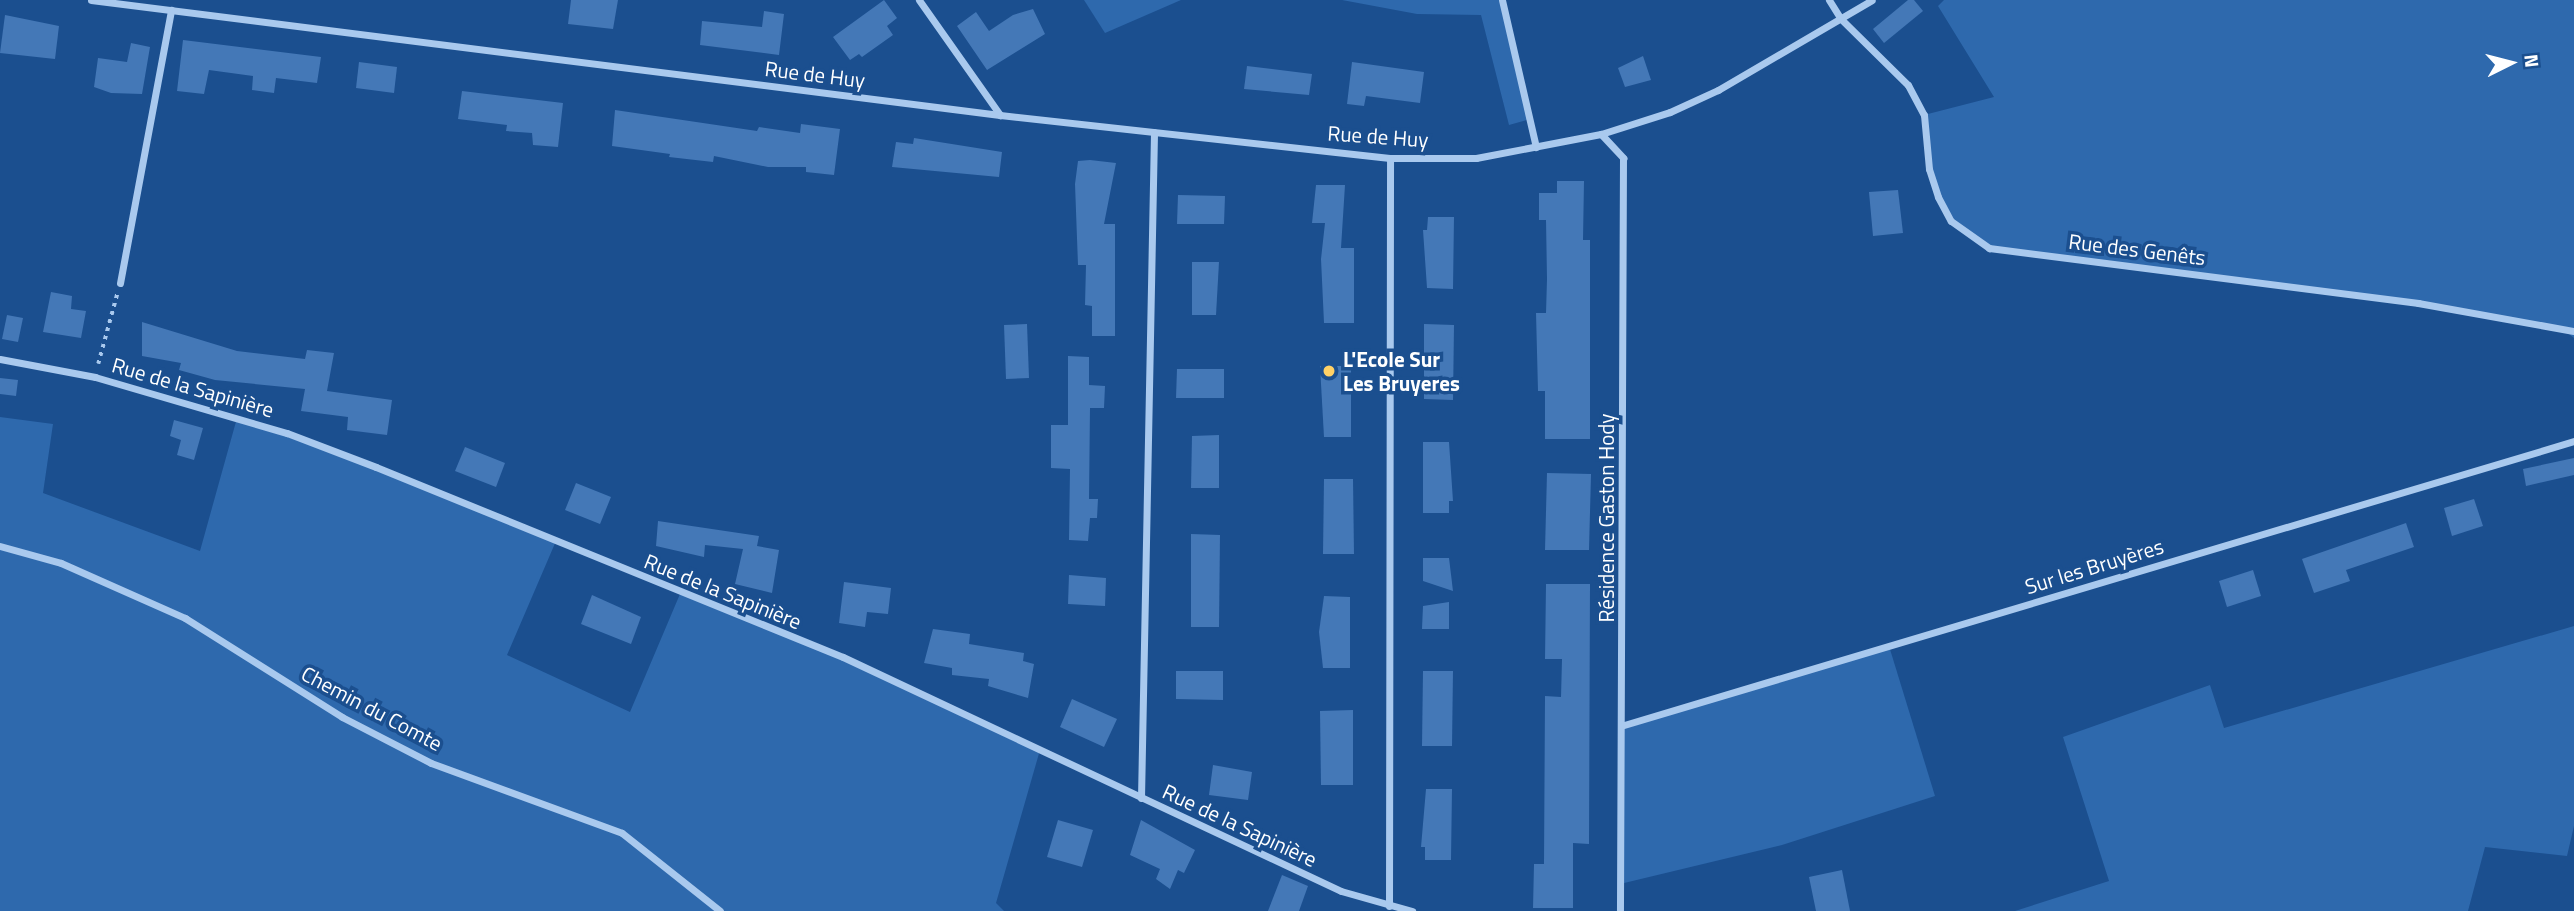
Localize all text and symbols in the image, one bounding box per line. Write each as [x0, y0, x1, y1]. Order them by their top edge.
north arrow [2476, 28, 2546, 98]
text: N [2517, 53, 2547, 69]
street label: Rue de Huy [763, 55, 867, 93]
street label: Rue de Huy [1327, 120, 1429, 152]
street label: Rue des Genêts [2067, 228, 2207, 270]
place label: L'Ecole Sur Les Bruyeres [1343, 346, 1460, 396]
street label: Rue de la Sapinière [109, 352, 277, 422]
marker: L'Ecole Sur Les Bruyeres [1321, 363, 1337, 379]
street label: Résidence Gaston Hody [1593, 414, 1619, 622]
street label: Sur les Bruyères [2022, 533, 2166, 599]
street label: Rue de la Sapinière [641, 548, 805, 634]
street label: Chemin du Comte [297, 660, 447, 756]
street label: Rue de la Sapinière [1159, 778, 1321, 872]

